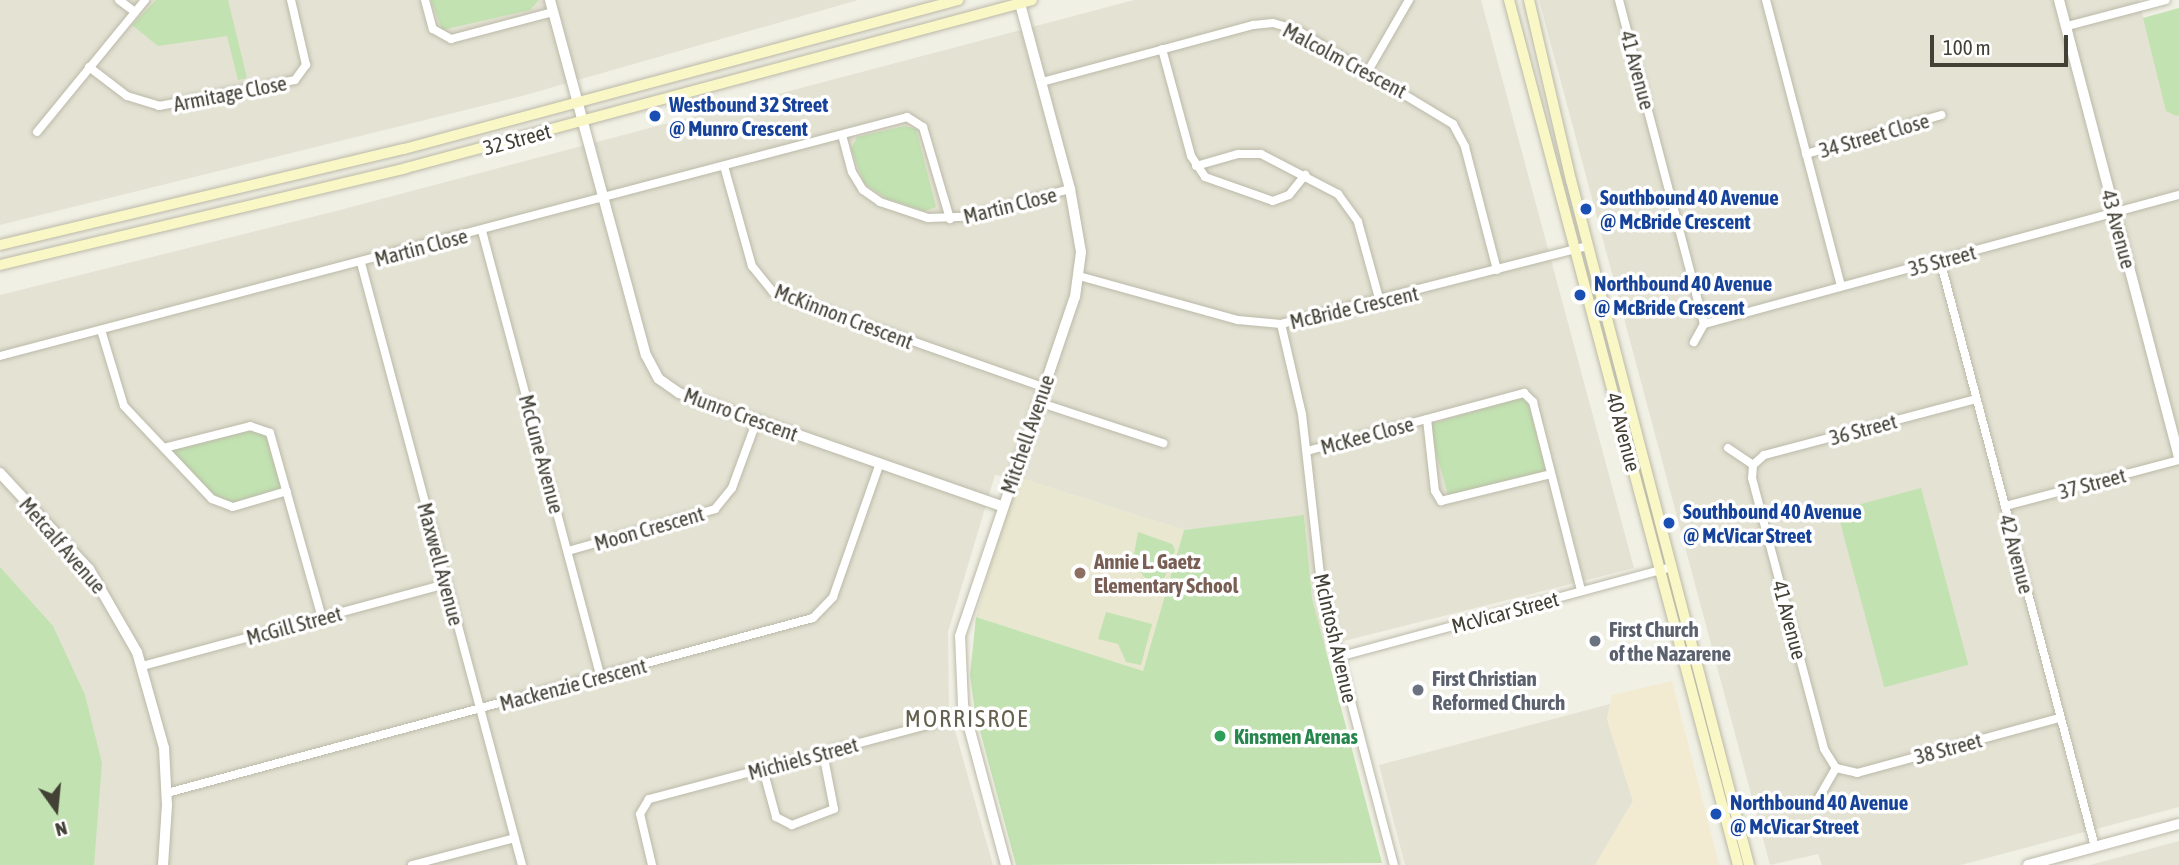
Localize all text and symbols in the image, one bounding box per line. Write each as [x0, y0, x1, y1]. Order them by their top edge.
street label: Malcolm Crescent [1279, 17, 1411, 103]
scale bar [1934, 21, 2072, 65]
street label: 41 Avenue [1615, 28, 1661, 112]
text: 100 m [1943, 35, 1991, 59]
street label: Armitage Close [171, 70, 289, 116]
place label: Westbound 32 Street @ Munro Crescent [669, 91, 828, 141]
street label: 34 Street Close [1816, 107, 1932, 163]
marker: Westbound 32 Street @ Munro Crescent [647, 108, 663, 124]
street label: 32 Street [481, 118, 553, 160]
street label: Martin Close [961, 181, 1059, 229]
place label: Southbound 40 Avenue @ McBride Crescent [1600, 184, 1779, 234]
street label: 43 Avenue [2096, 187, 2142, 271]
marker: Southbound 40 Avenue @ McBride Crescent [1578, 201, 1594, 217]
street label: Martin Close [372, 222, 470, 272]
street label: 35 Street [1906, 239, 1978, 281]
place label: Northbound 40 Avenue @ McBride Crescent [1594, 270, 1772, 320]
street label: McKinnon Crescent [771, 278, 917, 354]
street label: McBride Crescent [1287, 280, 1421, 334]
marker: Northbound 40 Avenue @ McBride Crescent [1572, 287, 1588, 303]
street label: Mitchell Avenue [995, 371, 1059, 497]
street label: Munro Crescent [681, 382, 801, 446]
street label: 40 Avenue [1601, 390, 1647, 474]
street label: McCune Avenue [514, 392, 570, 516]
street label: 36 Street [1827, 408, 1899, 450]
street label: McKee Close [1318, 411, 1416, 459]
street label: 37 Street [2056, 462, 2128, 504]
street label: Metcalf Avenue [14, 492, 112, 598]
place label: Southbound 40 Avenue @ McVicar Street [1683, 498, 1862, 548]
street label: Maxwell Avenue [412, 500, 470, 628]
street label: Moon Crescent [591, 500, 707, 556]
street label: 42 Avenue [1994, 512, 2040, 596]
marker: Southbound 40 Avenue @ McVicar Street [1661, 515, 1677, 531]
place label: Annie L. Gaetz Elementary School [1094, 548, 1238, 598]
marker: Annie L. Gaetz Elementary School [1072, 565, 1088, 581]
street label: McIntosh Avenue [1309, 571, 1363, 705]
street label: 41 Avenue [1767, 578, 1813, 662]
street label: McVicar Street [1449, 586, 1561, 638]
street label: McGill Street [243, 600, 345, 650]
place label: First Church of the Nazarene [1609, 616, 1731, 666]
marker: First Church of the Nazarene [1587, 633, 1603, 649]
street label: Mackenzie Crescent [497, 652, 649, 716]
place label: First Christian Reformed Church [1432, 665, 1565, 715]
marker: First Christian Reformed Church [1410, 682, 1426, 698]
district label: MORRISROE [906, 705, 1028, 733]
place label: Kinsmen Arenas [1234, 723, 1358, 749]
street label: 38 Street [1912, 727, 1984, 769]
marker: Kinsmen Arenas [1212, 728, 1228, 744]
street label: Michiels Street [745, 731, 861, 785]
north arrow [21, 774, 91, 844]
place label: Northbound 40 Avenue @ McVicar Street [1730, 789, 1908, 839]
marker: Northbound 40 Avenue @ McVicar Street [1708, 806, 1724, 822]
text: N [53, 817, 70, 841]

